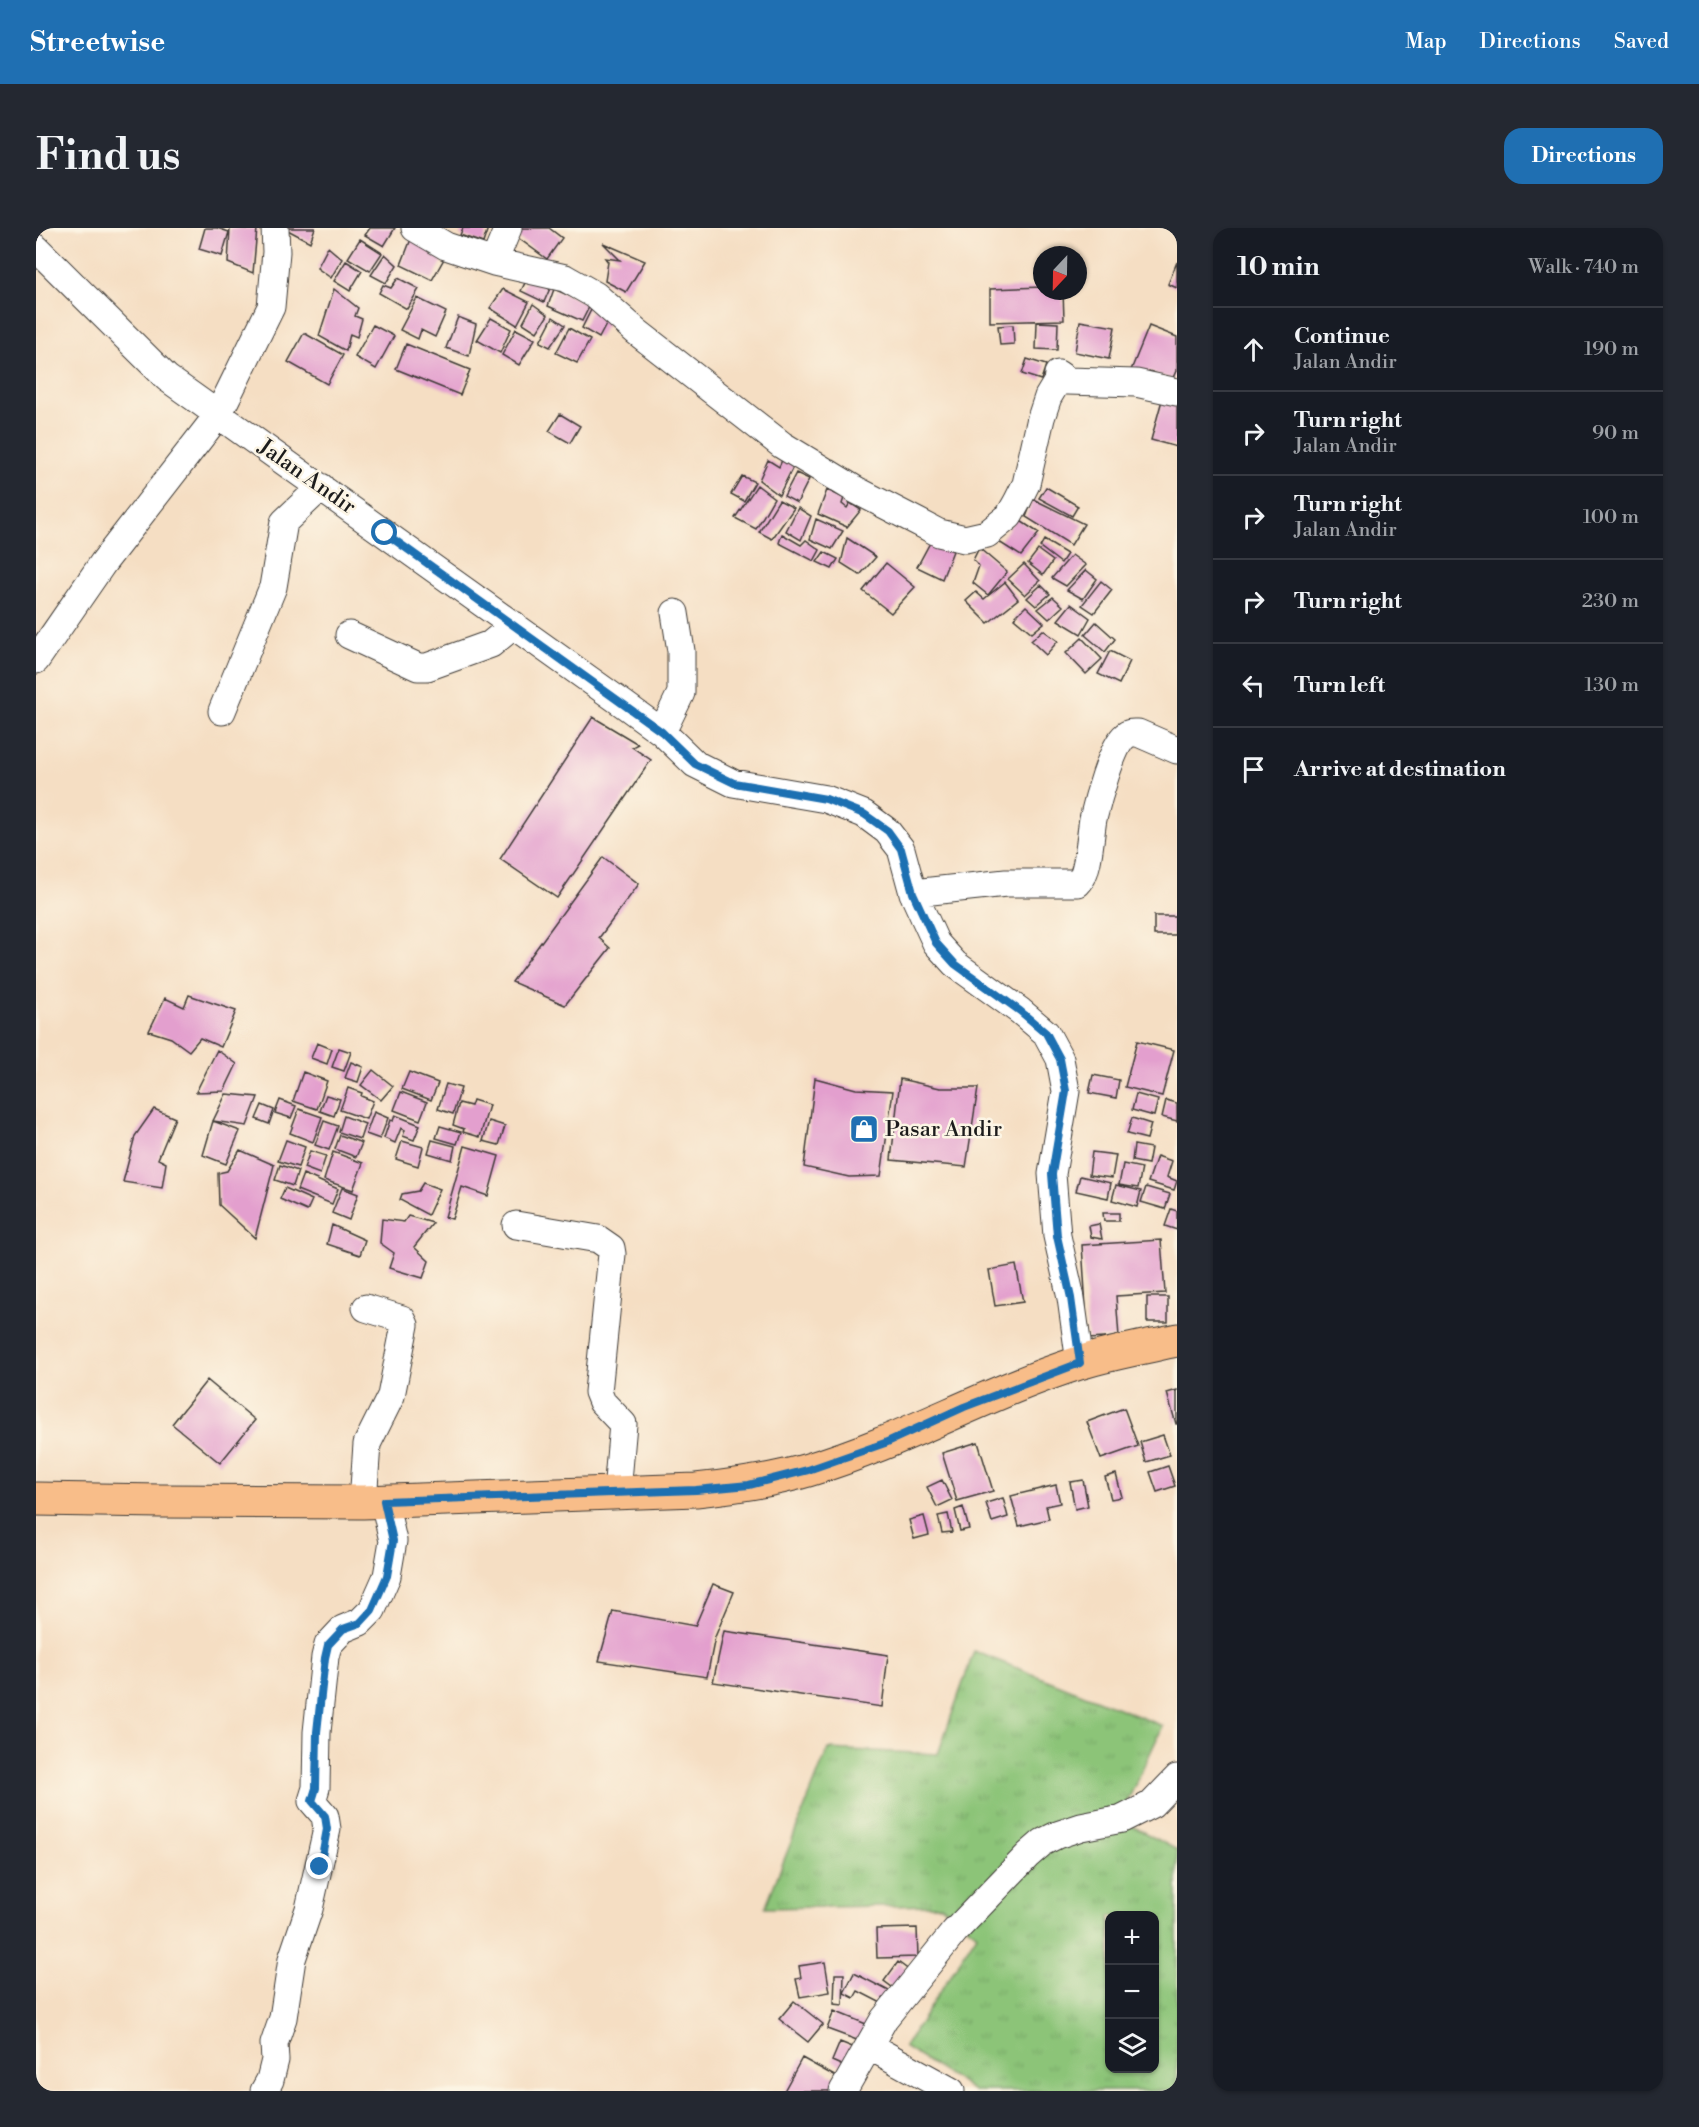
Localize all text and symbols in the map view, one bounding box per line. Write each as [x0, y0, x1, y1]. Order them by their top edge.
text: Streetwise [30, 25, 165, 60]
text: Map [1405, 29, 1447, 55]
text: Directions [1480, 29, 1581, 55]
text: Saved [1614, 29, 1669, 55]
button: Directions [1504, 128, 1663, 184]
text: Find us [36, 130, 180, 183]
north arrow [1033, 246, 1087, 300]
text: 10 min [1237, 251, 1320, 283]
text: Walk · 740 m [1528, 255, 1639, 280]
text: Continue [1294, 323, 1390, 350]
icon: ahead [1237, 333, 1270, 366]
text: 190 m [1584, 337, 1639, 362]
text: Jalan Andir [1294, 350, 1397, 375]
text: Turn right [1294, 407, 1402, 434]
icon: right [1237, 417, 1270, 450]
text: 90 m [1592, 421, 1639, 446]
street label: Jalan Andir [252, 433, 361, 521]
text: Jalan Andir [1294, 434, 1397, 459]
text: Turn right [1294, 491, 1402, 518]
icon: right [1237, 501, 1270, 534]
text: 100 m [1583, 505, 1639, 530]
text: Jalan Andir [1294, 518, 1397, 543]
route start [371, 519, 397, 545]
icon: right [1237, 585, 1270, 618]
text: Turn right [1294, 588, 1402, 615]
text: 230 m [1582, 589, 1639, 614]
icon: left [1237, 669, 1270, 702]
text: Turn left [1294, 672, 1385, 699]
text: 130 m [1584, 673, 1639, 698]
icon: arrive [1237, 753, 1270, 786]
text: Arrive at destination [1294, 756, 1506, 783]
shop icon: Pasar Andir [848, 1113, 880, 1145]
place label: Pasar Andir [885, 1116, 1002, 1143]
route end [306, 1853, 332, 1879]
map controls [1105, 1911, 1159, 2073]
button: + [1105, 1911, 1159, 1965]
button: − [1105, 1965, 1159, 2019]
button: layers [1105, 2019, 1159, 2073]

